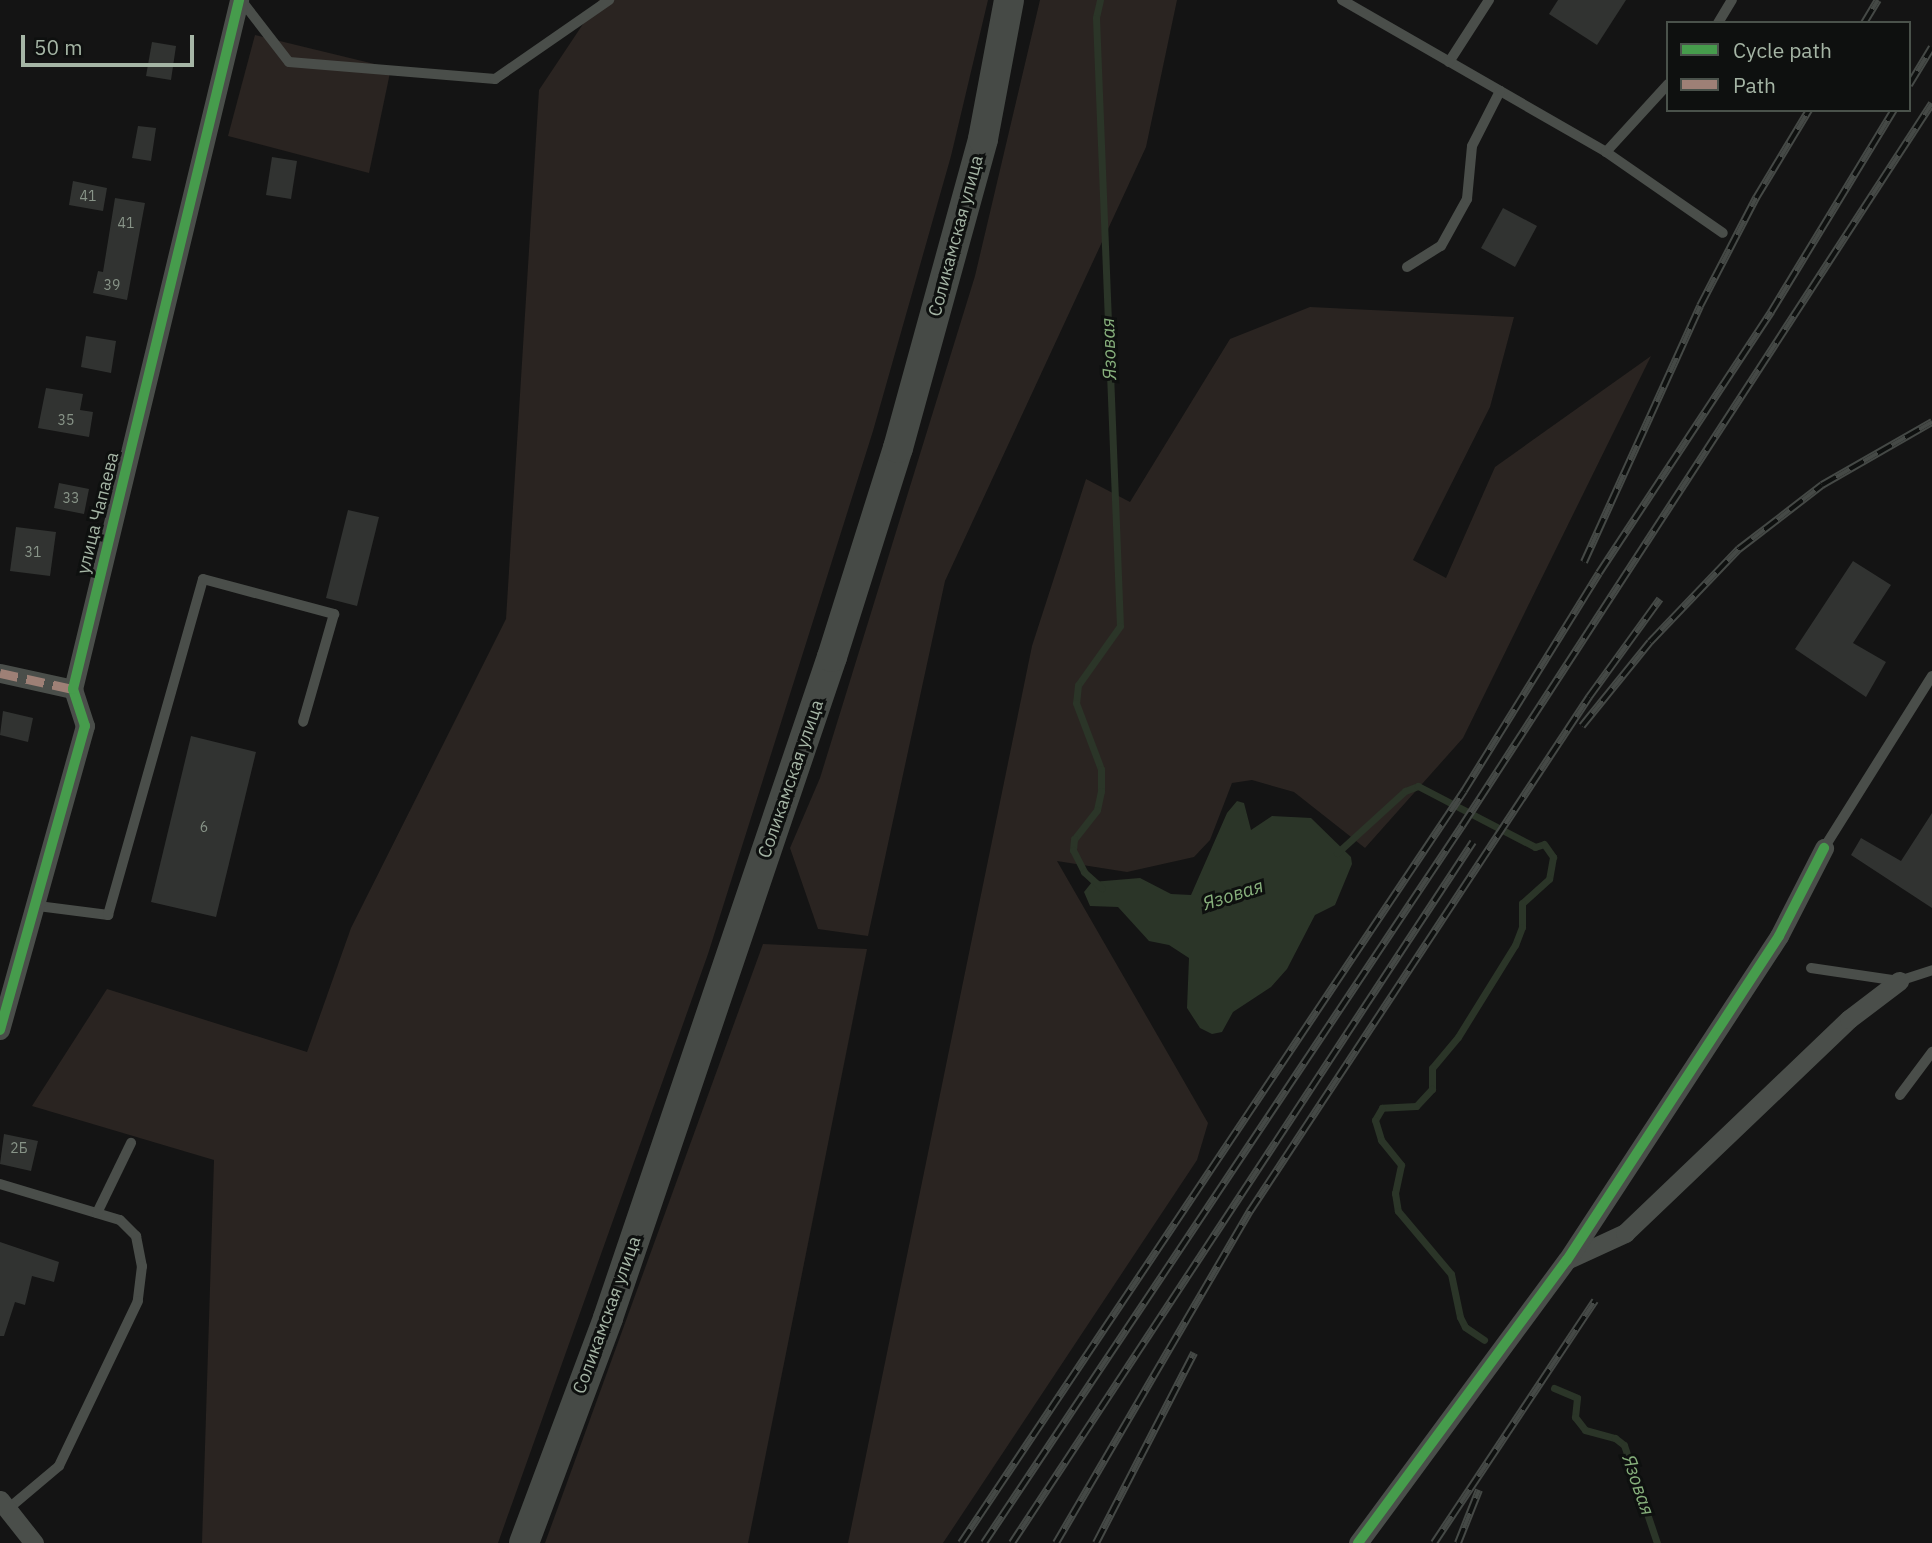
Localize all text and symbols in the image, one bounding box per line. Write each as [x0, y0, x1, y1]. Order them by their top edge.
scale bar [24, 21, 198, 65]
legend [1666, 21, 1911, 112]
text: 50 m [34, 33, 83, 61]
text: Cycle path [1733, 36, 1832, 64]
text: Path [1733, 71, 1776, 99]
street label: Соликамская улица [924, 153, 988, 319]
house number: 41 [80, 188, 96, 204]
house number: 41 [118, 215, 134, 231]
house number: 39 [104, 277, 120, 293]
water label: Язовая [1097, 317, 1121, 381]
house number: 35 [58, 412, 74, 428]
street label: улица Чапаева [72, 450, 124, 576]
house number: 33 [63, 490, 79, 506]
house number: 31 [25, 544, 41, 560]
street label: Соликамская улица [754, 697, 828, 861]
house number: 6 [200, 819, 208, 835]
water label: Язовая [1200, 874, 1266, 916]
house number: 2Б [10, 1140, 28, 1156]
street label: Соликамская улица [568, 1233, 646, 1397]
water label: Язовая [1617, 1452, 1659, 1518]

